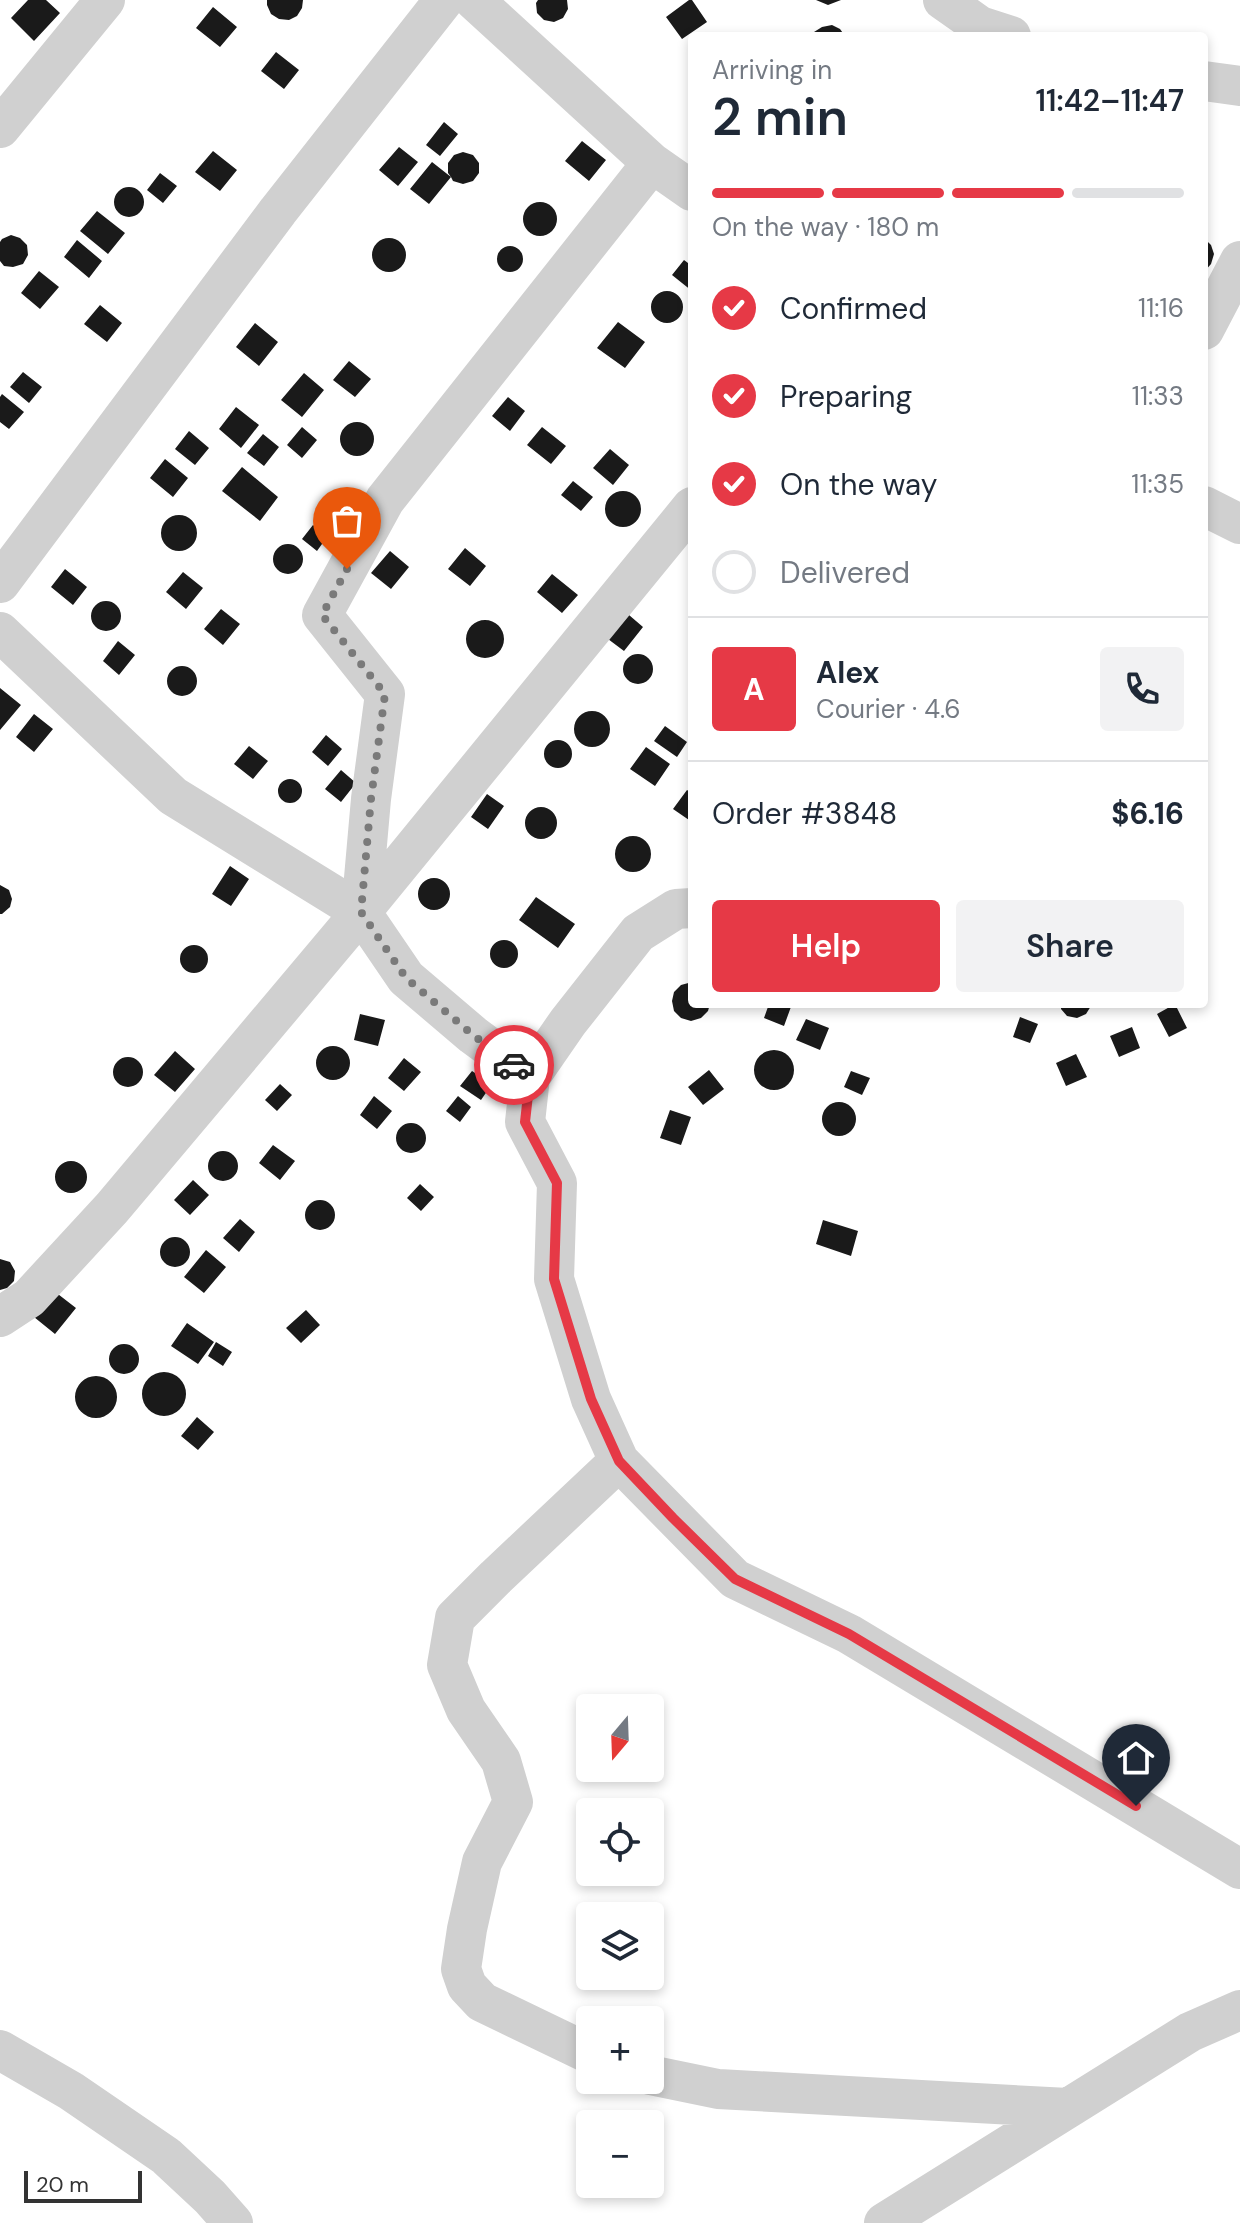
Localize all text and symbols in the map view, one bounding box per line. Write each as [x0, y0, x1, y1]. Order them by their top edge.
text: Arriving in [712, 53, 832, 87]
text: 11:42–11:47 [1036, 81, 1184, 120]
text: 2 min [712, 83, 848, 151]
text: On the way · 180 m [712, 210, 939, 244]
icon: check [712, 286, 756, 330]
text: Confirmed [780, 289, 927, 328]
text: 11:16 [1138, 291, 1184, 325]
icon: check [712, 374, 756, 418]
text: Preparing [780, 377, 912, 416]
text: 11:33 [1132, 379, 1184, 413]
icon: check [712, 462, 756, 506]
text: On the way [780, 465, 937, 504]
text: 11:35 [1131, 467, 1184, 501]
pin [313, 487, 381, 569]
icon: bag [325, 499, 369, 543]
text: Delivered [780, 553, 910, 592]
button: phone [1100, 647, 1184, 731]
text: Alex [816, 653, 879, 692]
text: A [743, 670, 765, 709]
text: Courier · 4.6 [816, 692, 961, 726]
text: Order #3848 [712, 794, 897, 833]
text: $6.16 [1111, 794, 1184, 833]
button: Help [712, 900, 940, 992]
button: Share [956, 900, 1184, 992]
courier [474, 1025, 554, 1105]
icon: car [492, 1043, 536, 1087]
north arrow [576, 1694, 664, 1782]
map controls [576, 1694, 664, 2198]
pin [1102, 1724, 1170, 1806]
icon: home [1114, 1736, 1158, 1780]
button: locate [576, 1798, 664, 1886]
button: layers [576, 1902, 664, 1990]
button: + [576, 2006, 664, 2094]
button: − [576, 2110, 664, 2198]
scale bar [24, 2167, 142, 2203]
text: 20 m [36, 2170, 89, 2199]

